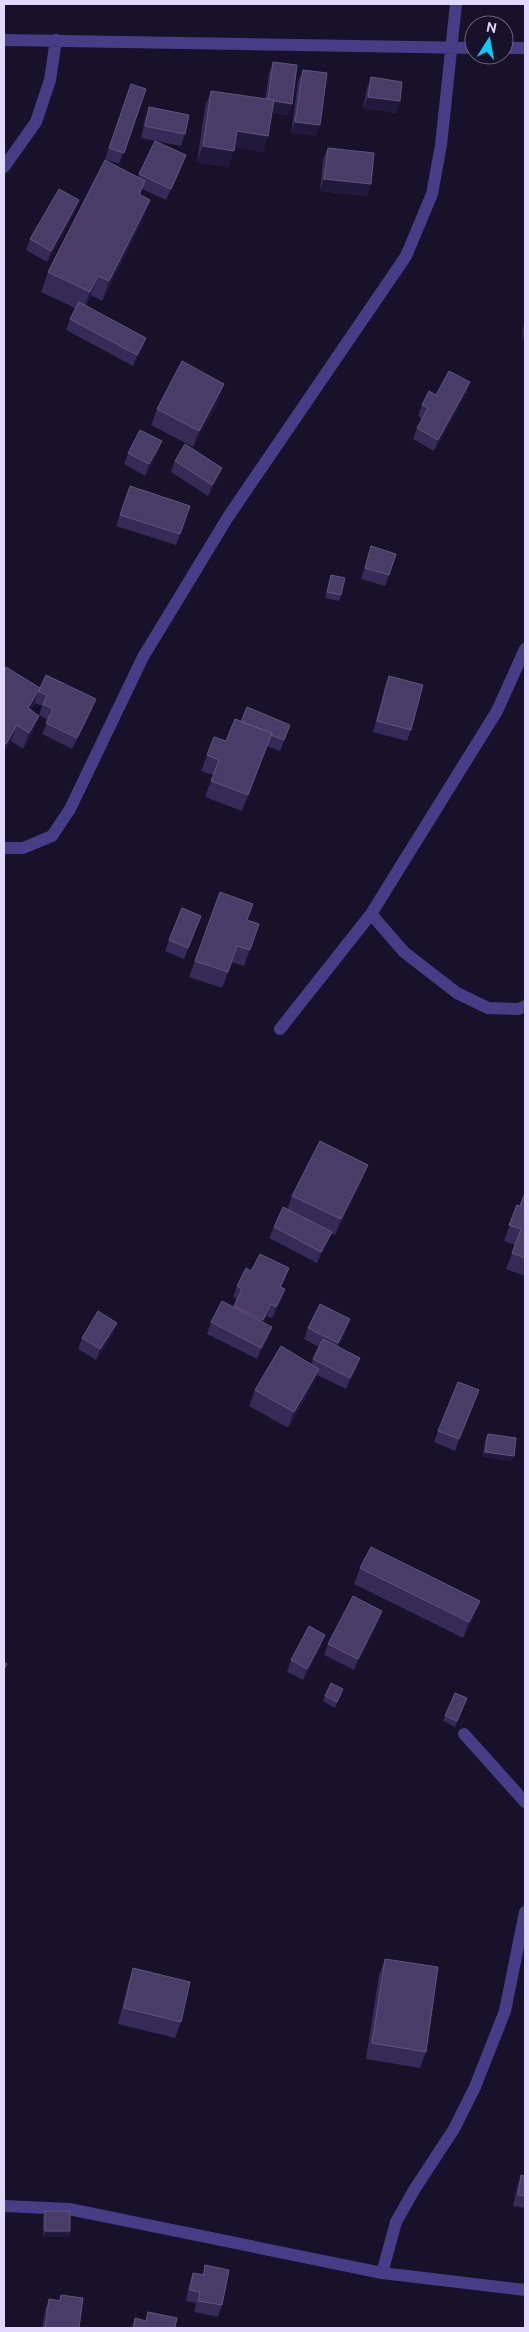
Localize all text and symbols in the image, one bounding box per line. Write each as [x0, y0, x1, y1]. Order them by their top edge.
north arrow [464, 15, 514, 65]
text: N [485, 18, 498, 36]

